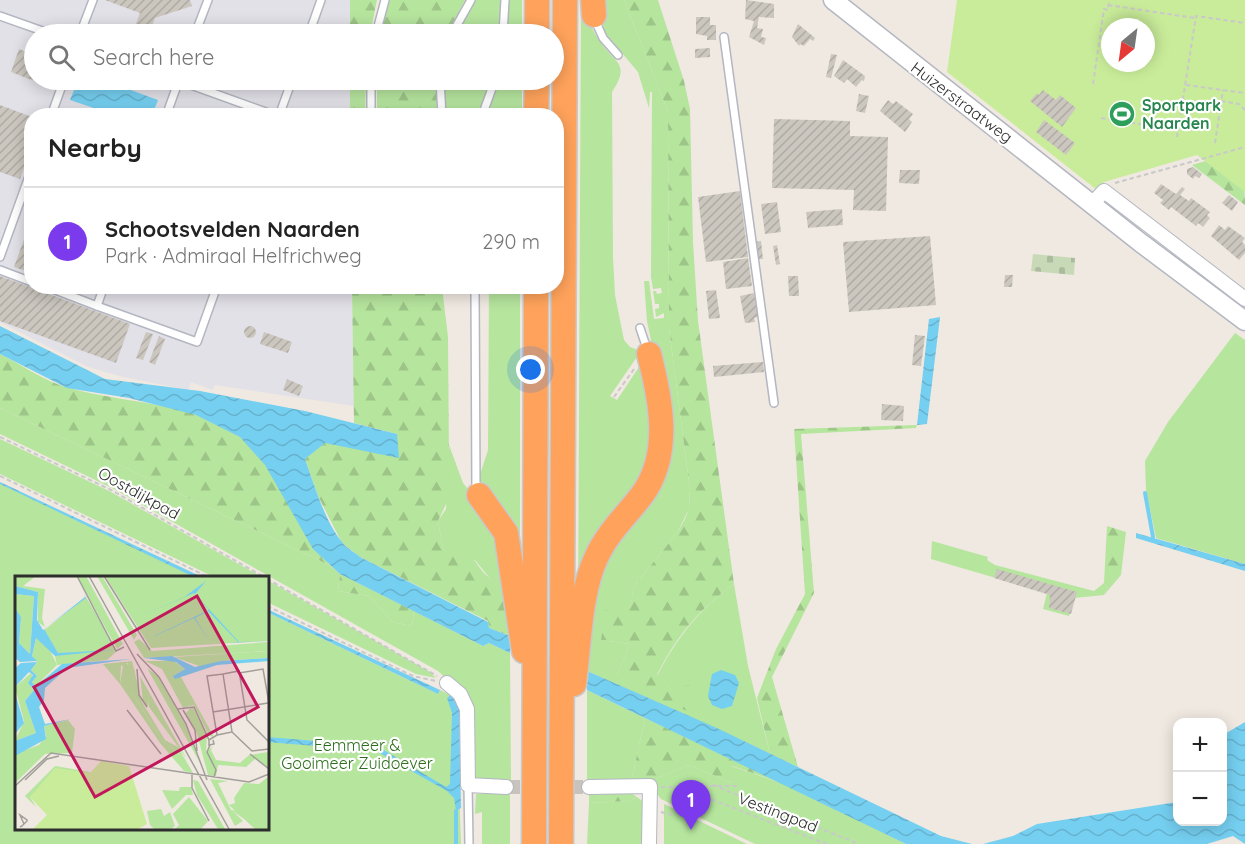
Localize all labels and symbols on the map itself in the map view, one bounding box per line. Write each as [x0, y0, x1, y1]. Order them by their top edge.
north arrow [1101, 18, 1155, 72]
street label: Huizerstraatweg [907, 57, 1017, 147]
place label: Sportpark Naarden [1142, 95, 1221, 133]
sports icon: Sportpark Naarden [1107, 99, 1137, 129]
your location [516, 355, 545, 384]
street label: Oostdijkpad [95, 462, 183, 524]
inset map [15, 576, 268, 829]
park label: Eemmeer & Gooimeer Zuidoever [281, 735, 433, 773]
pin: 1 [672, 780, 710, 830]
street label: Vestingpad [735, 788, 821, 836]

